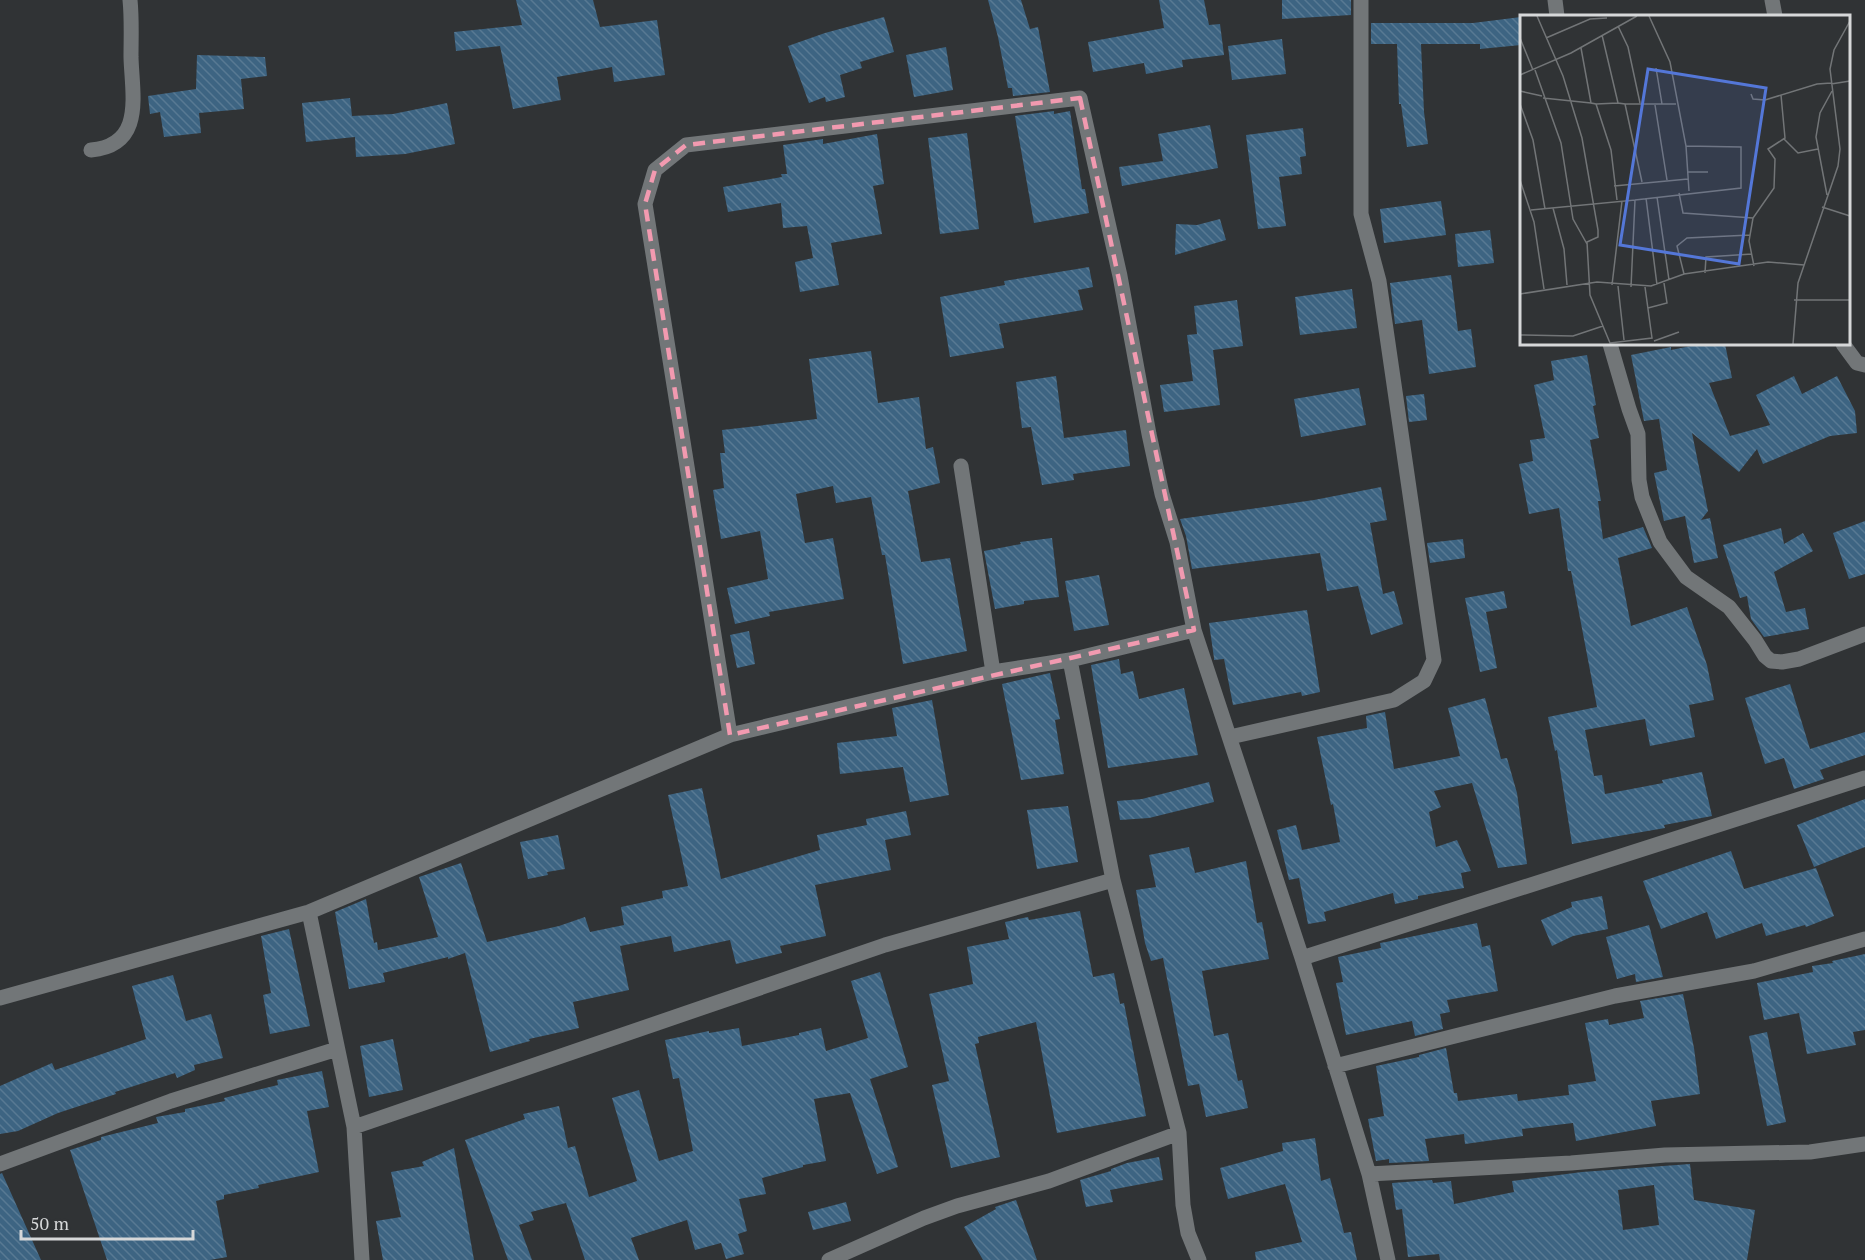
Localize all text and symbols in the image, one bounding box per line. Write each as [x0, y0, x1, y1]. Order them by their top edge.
inset map [1520, 15, 1850, 345]
scale bar [21, 1203, 194, 1241]
text: 50 m [30, 1211, 70, 1235]

